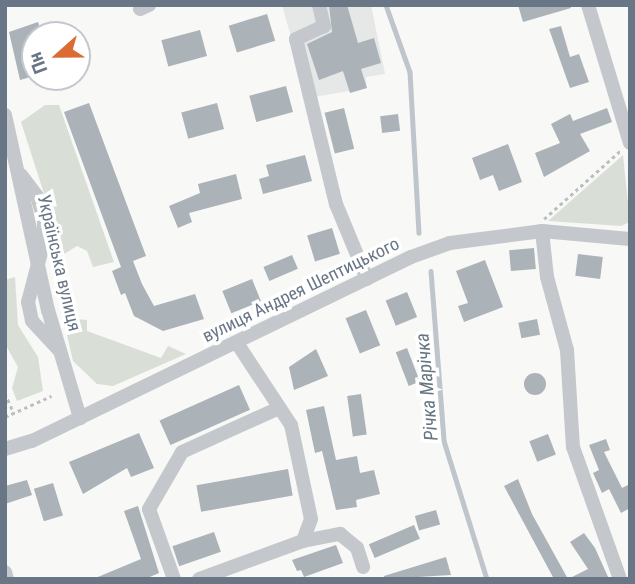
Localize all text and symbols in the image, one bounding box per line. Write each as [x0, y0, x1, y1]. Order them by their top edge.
north arrow [21, 21, 91, 91]
text: Пн [23, 49, 52, 77]
street label: Українська вулиця [33, 193, 85, 333]
street label: вулиця Андрея Шептицького [199, 233, 403, 347]
water label: Річка Марічка [411, 332, 443, 442]

